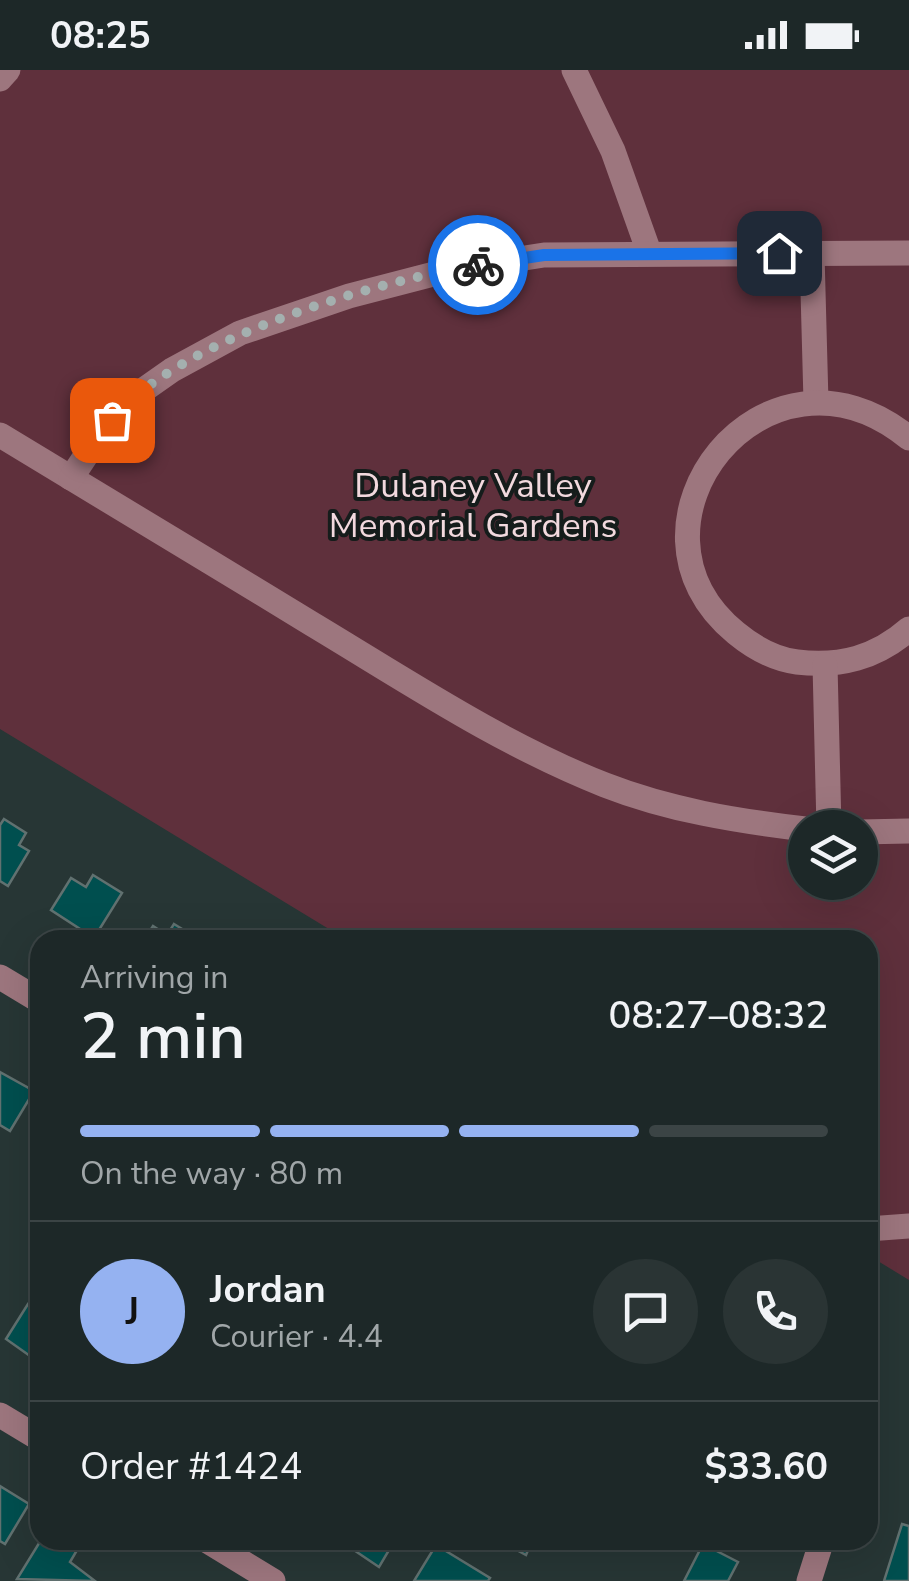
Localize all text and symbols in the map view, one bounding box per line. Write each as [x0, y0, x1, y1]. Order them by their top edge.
text: 08:25 [50, 10, 151, 61]
pin [737, 211, 822, 296]
courier [428, 215, 528, 315]
icon: home [752, 226, 807, 281]
icon: bike [451, 238, 506, 293]
pin [70, 378, 155, 463]
icon: bag [85, 393, 140, 448]
park label: Dulaney Valley Memorial Gardens [329, 462, 617, 549]
map controls [788, 810, 878, 900]
button: layers [788, 810, 878, 900]
text: Arriving in [80, 956, 228, 999]
text: 08:27–08:32 [609, 990, 828, 1041]
text: 2 min [80, 992, 246, 1081]
text: On the way · 80 m [80, 1152, 343, 1195]
button: chat [593, 1259, 698, 1364]
button: phone [723, 1259, 828, 1364]
text: Jordan [210, 1264, 326, 1315]
text: J [126, 1286, 139, 1337]
text: Courier · 4.4 [210, 1315, 383, 1358]
text: Order #1424 [80, 1441, 302, 1492]
text: $33.60 [705, 1441, 828, 1492]

